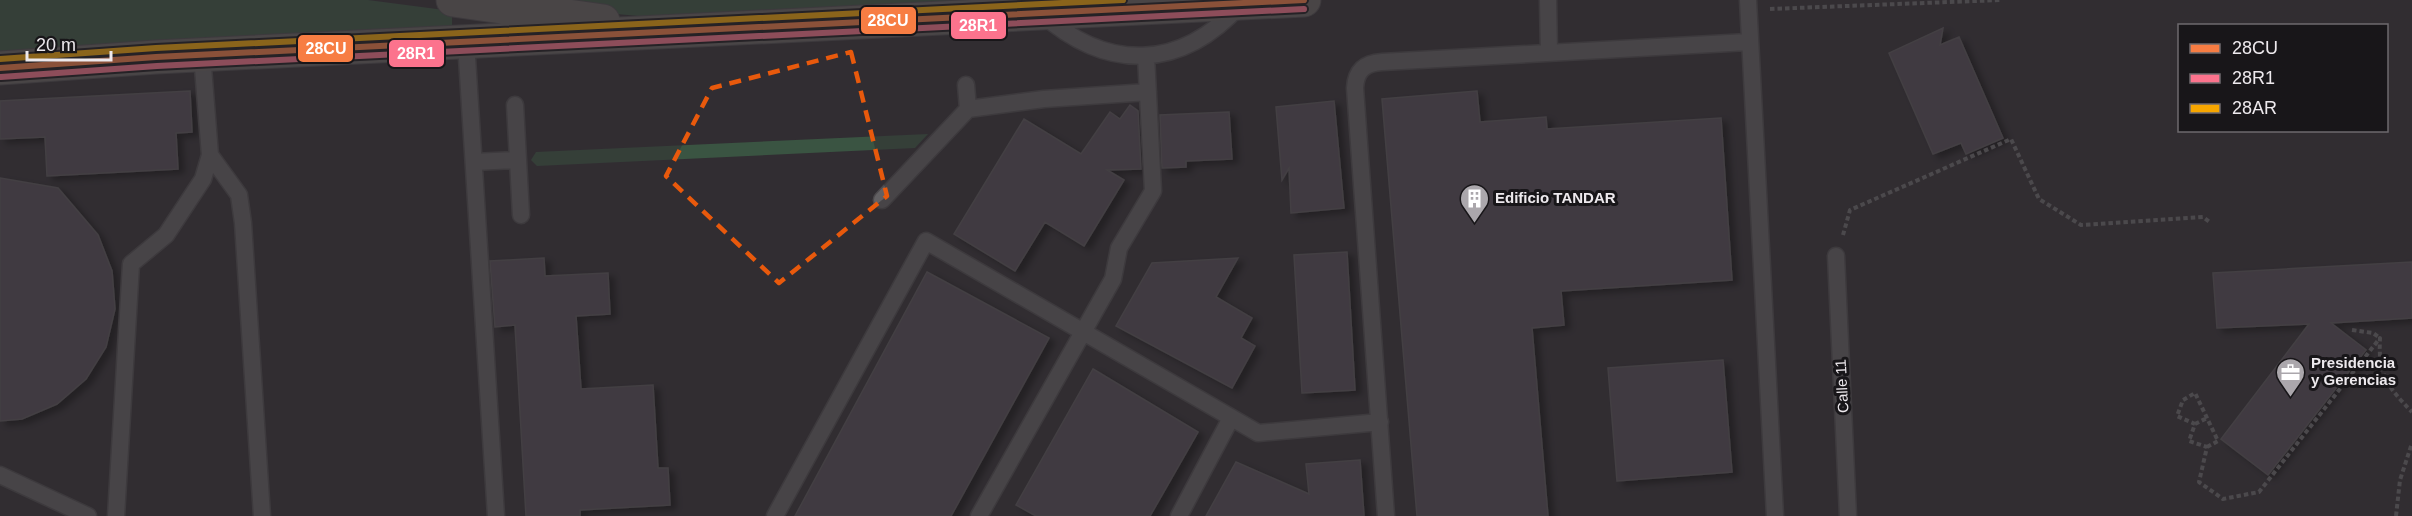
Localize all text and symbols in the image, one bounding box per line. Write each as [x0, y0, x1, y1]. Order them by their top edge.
line badge: 28CU [860, 6, 917, 35]
line badge: 28R1 [950, 11, 1007, 40]
text: 28CU [868, 12, 908, 29]
text: 28R1 [959, 17, 997, 34]
scale bar [27, 24, 111, 62]
legend [2178, 24, 2388, 132]
line badge: 28CU [297, 34, 354, 63]
text: 20 m [36, 35, 76, 55]
text: 28CU [2232, 38, 2278, 58]
line badge: 28R1 [388, 39, 445, 68]
text: 28CU [306, 40, 346, 57]
text: 28R1 [397, 45, 435, 62]
text: 28R1 [2232, 68, 2275, 88]
text: 28AR [2232, 98, 2277, 118]
building icon: Edificio TANDAR [1458, 182, 1490, 224]
place label: Edificio TANDAR [1495, 189, 1616, 206]
place label: Presidencia y Gerencias [2311, 354, 2396, 388]
office icon: Presidencia y Gerencias [2274, 356, 2306, 398]
street label: Calle 11 [1832, 359, 1851, 413]

